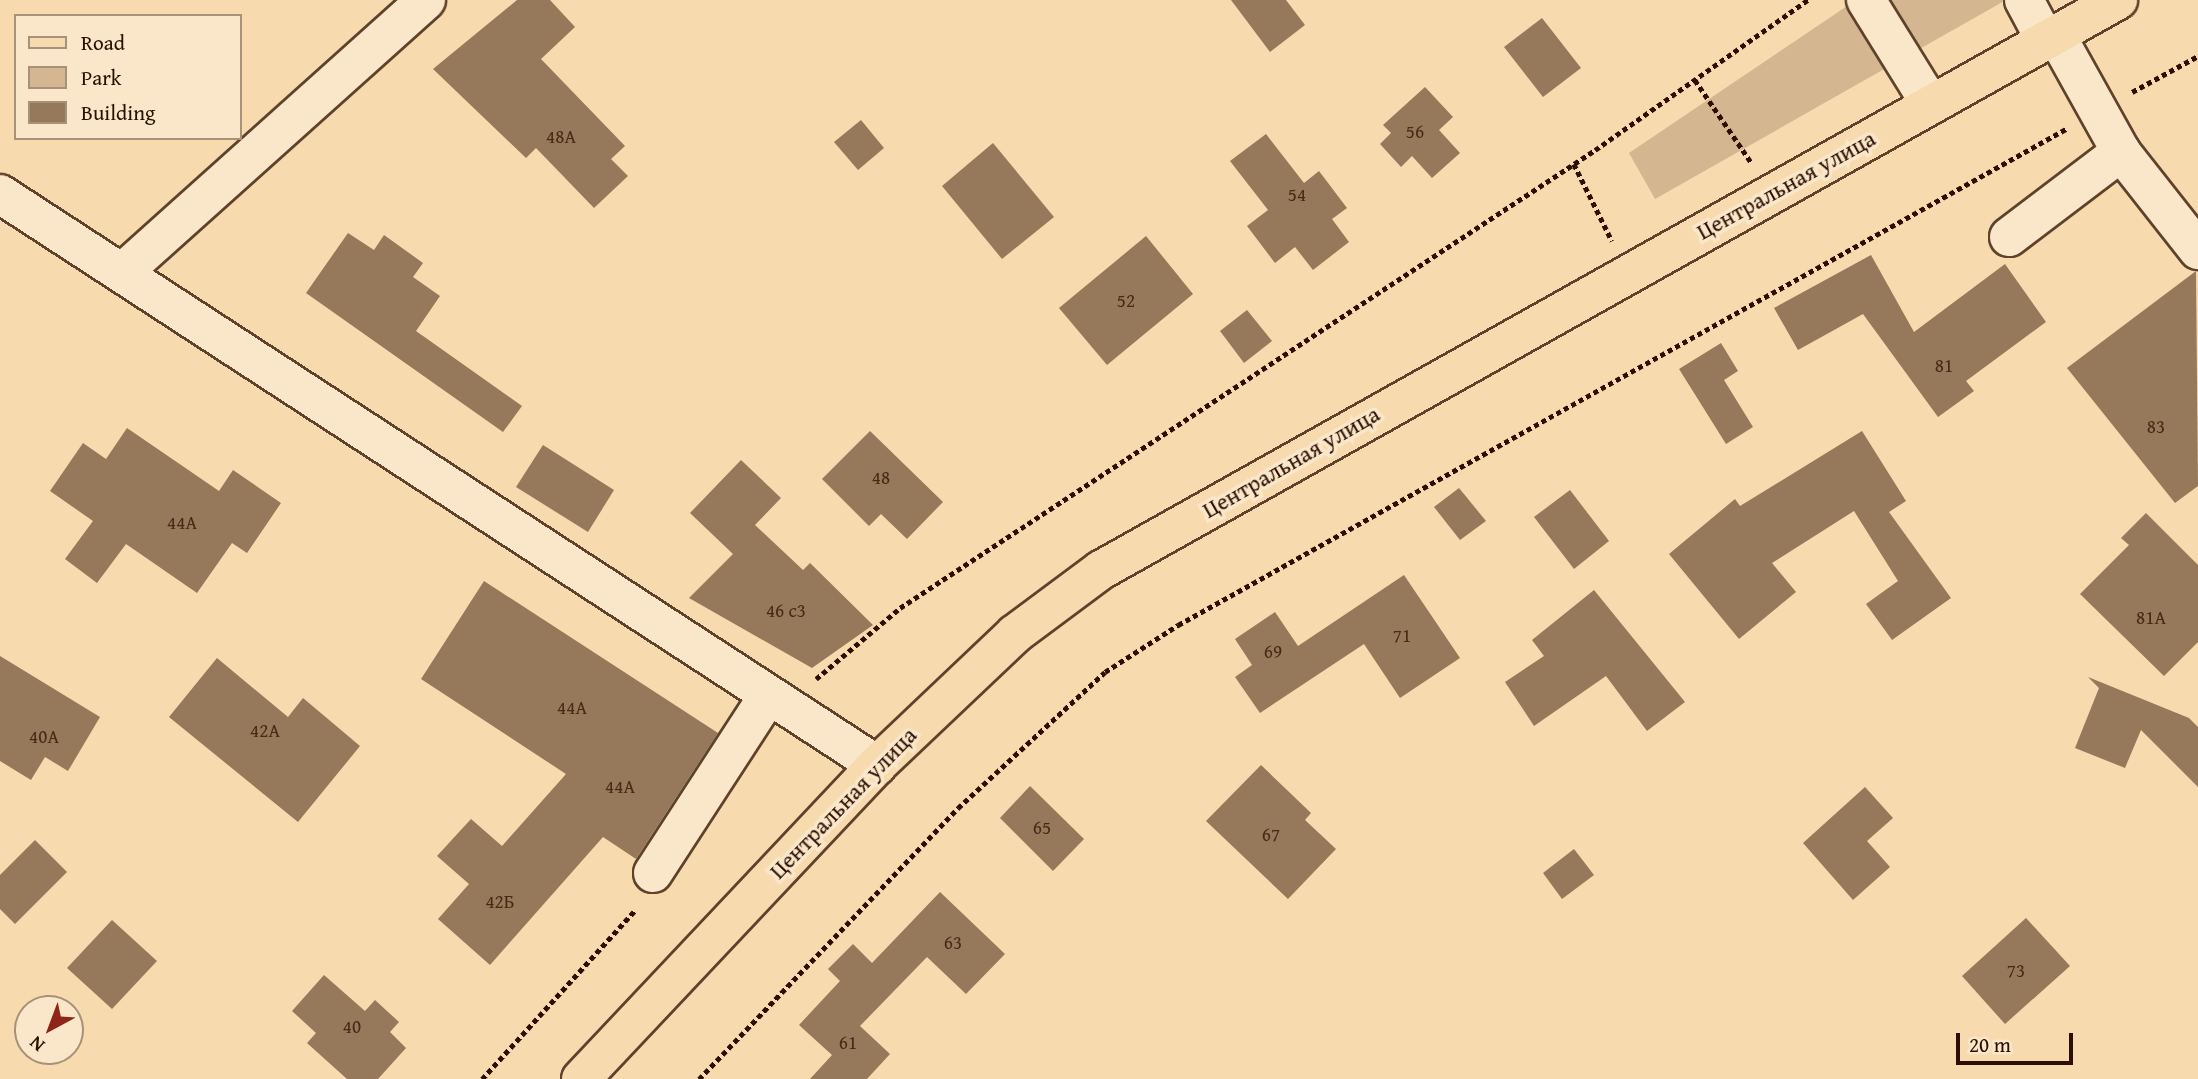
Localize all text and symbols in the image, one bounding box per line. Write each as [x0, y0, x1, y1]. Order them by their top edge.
legend [14, 14, 242, 140]
text: Road [81, 27, 125, 58]
text: Park [81, 62, 122, 93]
text: Building [81, 97, 155, 128]
house number: 56 [1406, 121, 1424, 143]
street label: Центральная улица [1692, 124, 1880, 246]
house number: 48А [546, 126, 576, 148]
house number: 54 [1288, 184, 1306, 206]
house number: 52 [1117, 290, 1135, 312]
house number: 81 [1935, 355, 1953, 377]
street label: Центральная улица [1197, 400, 1385, 524]
house number: 83 [2147, 416, 2165, 438]
house number: 48 [872, 467, 890, 489]
house number: 44А [167, 512, 197, 534]
house number: 46 с3 [766, 600, 806, 622]
house number: 81А [2136, 607, 2166, 629]
house number: 71 [1393, 625, 1411, 647]
house number: 69 [1264, 641, 1282, 663]
house number: 44А [557, 697, 587, 719]
house number: 42А [250, 720, 280, 742]
street label: Центральная улица [764, 721, 922, 885]
house number: 40А [29, 726, 59, 748]
house number: 44А [605, 776, 635, 798]
house number: 65 [1033, 817, 1051, 839]
house number: 67 [1262, 824, 1280, 846]
house number: 42Б [485, 891, 515, 913]
house number: 63 [944, 932, 962, 954]
house number: 73 [2007, 960, 2025, 982]
north arrow [14, 995, 84, 1065]
house number: 40 [343, 1016, 361, 1038]
scale bar [1960, 1020, 2077, 1064]
text: 20 m [1969, 1029, 2011, 1060]
text: N [23, 1030, 51, 1059]
house number: 61 [839, 1032, 857, 1054]

